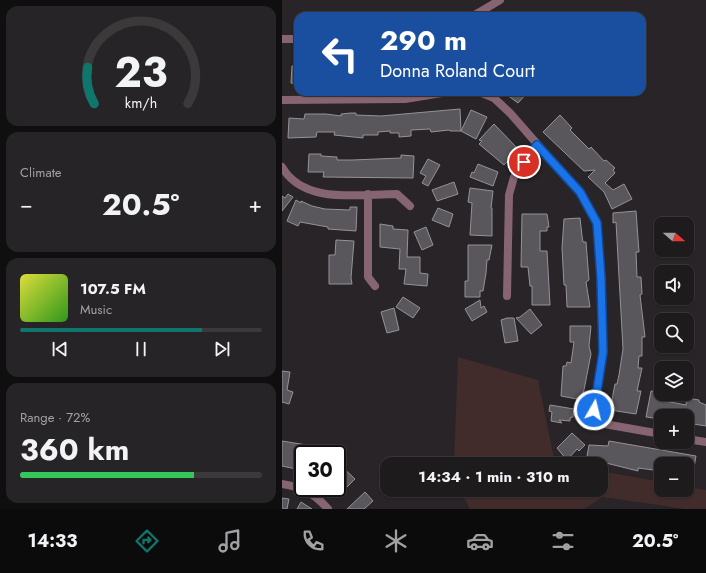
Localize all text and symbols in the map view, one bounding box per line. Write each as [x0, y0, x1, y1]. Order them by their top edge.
text: 290 m [380, 20, 467, 61]
icon: left [314, 28, 366, 80]
text: 23 [114, 42, 168, 103]
text: Donna Roland Court [380, 58, 535, 84]
text: km/h [125, 92, 157, 112]
pin [507, 145, 541, 179]
icon: arrive [513, 151, 535, 173]
text: Climate [20, 163, 61, 182]
text: 20.5° [102, 183, 179, 226]
text: − [20, 188, 33, 220]
text: + [248, 188, 262, 220]
north arrow [654, 217, 694, 257]
map controls [654, 217, 694, 497]
button: sound [654, 265, 694, 305]
text: 107.5 FM [80, 278, 146, 300]
text: Music [80, 300, 112, 319]
button: search [654, 313, 694, 353]
icon: previous [49, 338, 71, 360]
icon: pause [130, 338, 152, 360]
icon: next [211, 338, 233, 360]
button: layers [654, 361, 694, 401]
position arrow [573, 389, 615, 431]
text: Range · 72% [20, 408, 90, 427]
button: + [654, 409, 694, 449]
text: 360 km [20, 428, 129, 471]
speed limit sign: 30 [294, 445, 346, 497]
button: − [654, 457, 694, 497]
text: 14:34 · 1 min · 310 m [418, 466, 570, 488]
icon: directions [133, 527, 161, 555]
icon: music [216, 527, 244, 555]
icon: phone [299, 527, 327, 555]
icon: climate [382, 527, 410, 555]
icon: car [466, 527, 494, 555]
icon: filters [549, 527, 577, 555]
text: 14:33 [28, 528, 77, 554]
text: 20.5° [632, 528, 678, 554]

